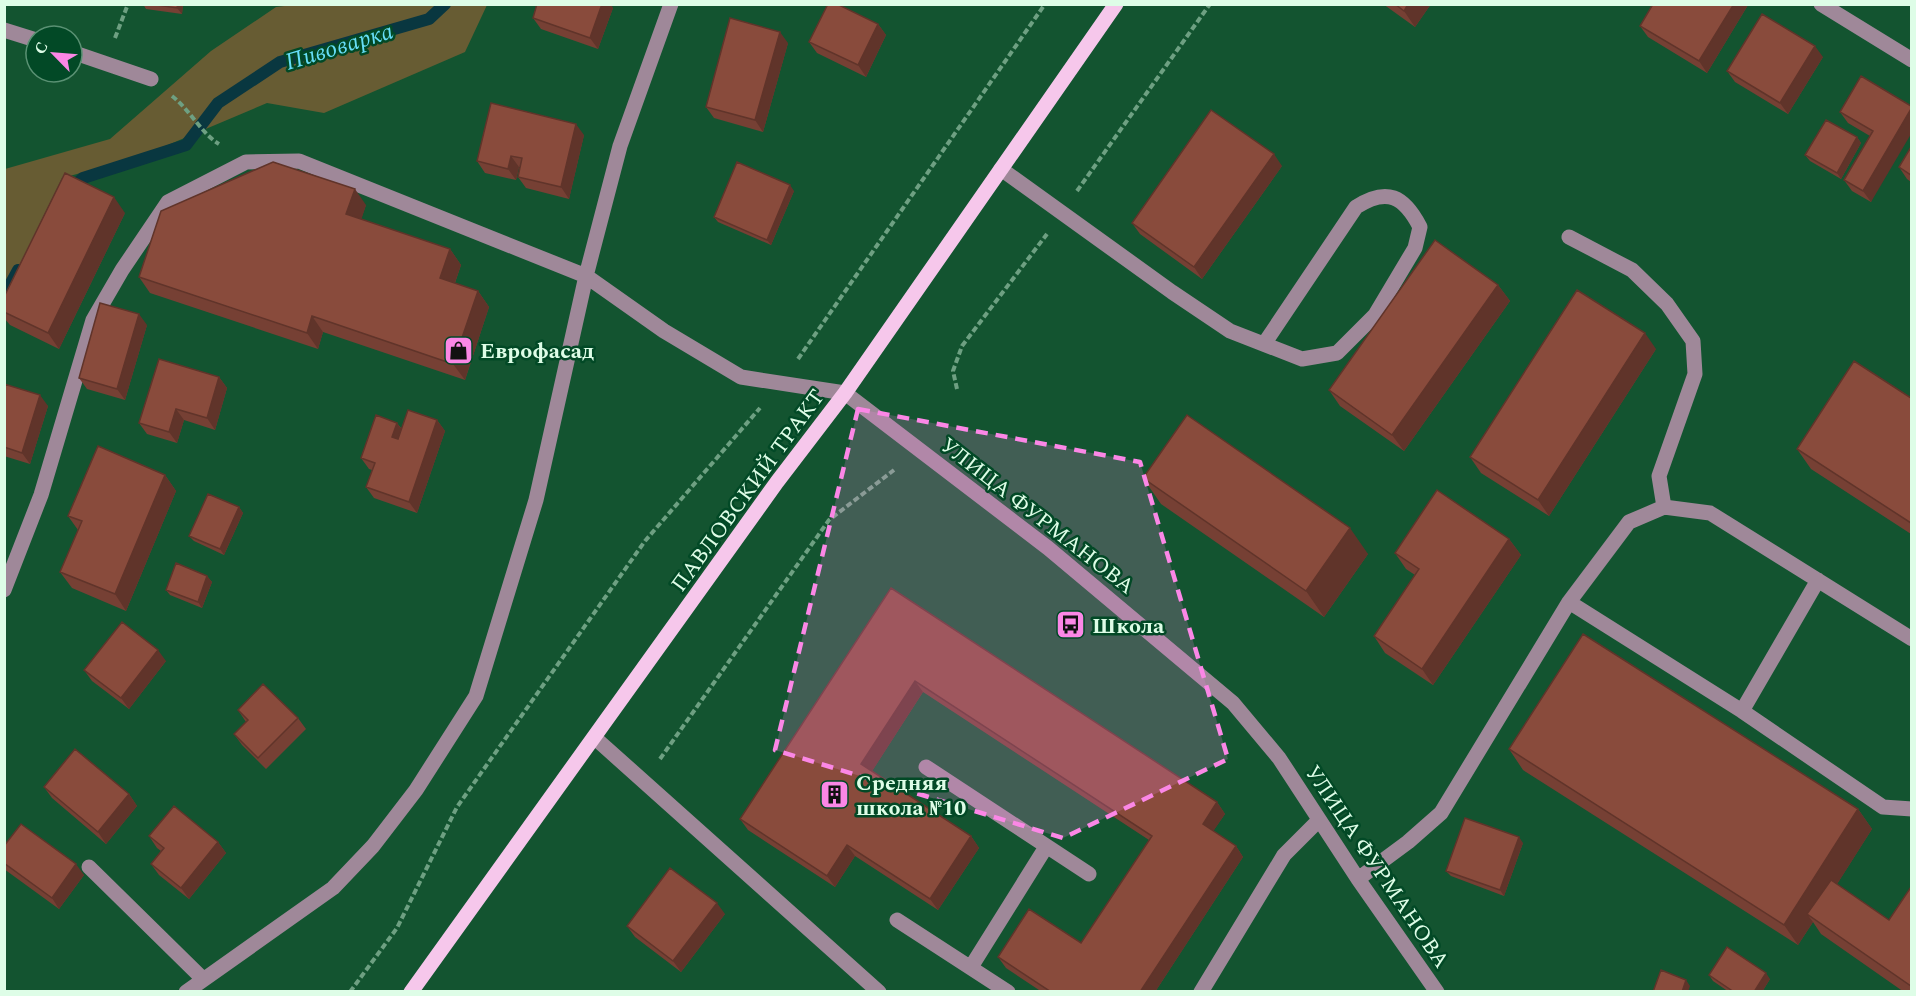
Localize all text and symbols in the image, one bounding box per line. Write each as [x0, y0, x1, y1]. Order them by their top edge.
water label: Пивоварка [281, 13, 398, 80]
north arrow [24, 24, 84, 84]
text: С [28, 38, 55, 58]
shop icon: Еврофасад [443, 334, 475, 366]
place label: Еврофасад [480, 335, 594, 368]
street label: ПАВЛОВСКИЙ ТРАКТ [663, 383, 833, 599]
street label: УЛИЦА ФУРМАНОВА [933, 430, 1141, 603]
bus stop icon: Школа [1055, 609, 1087, 641]
place label: Школа [1092, 610, 1165, 643]
street label: УЛИЦА ФУРМАНОВА [1296, 759, 1457, 975]
place label: Средняя школа №10 [856, 767, 966, 825]
building icon: Средняя школа №10 [819, 779, 851, 811]

